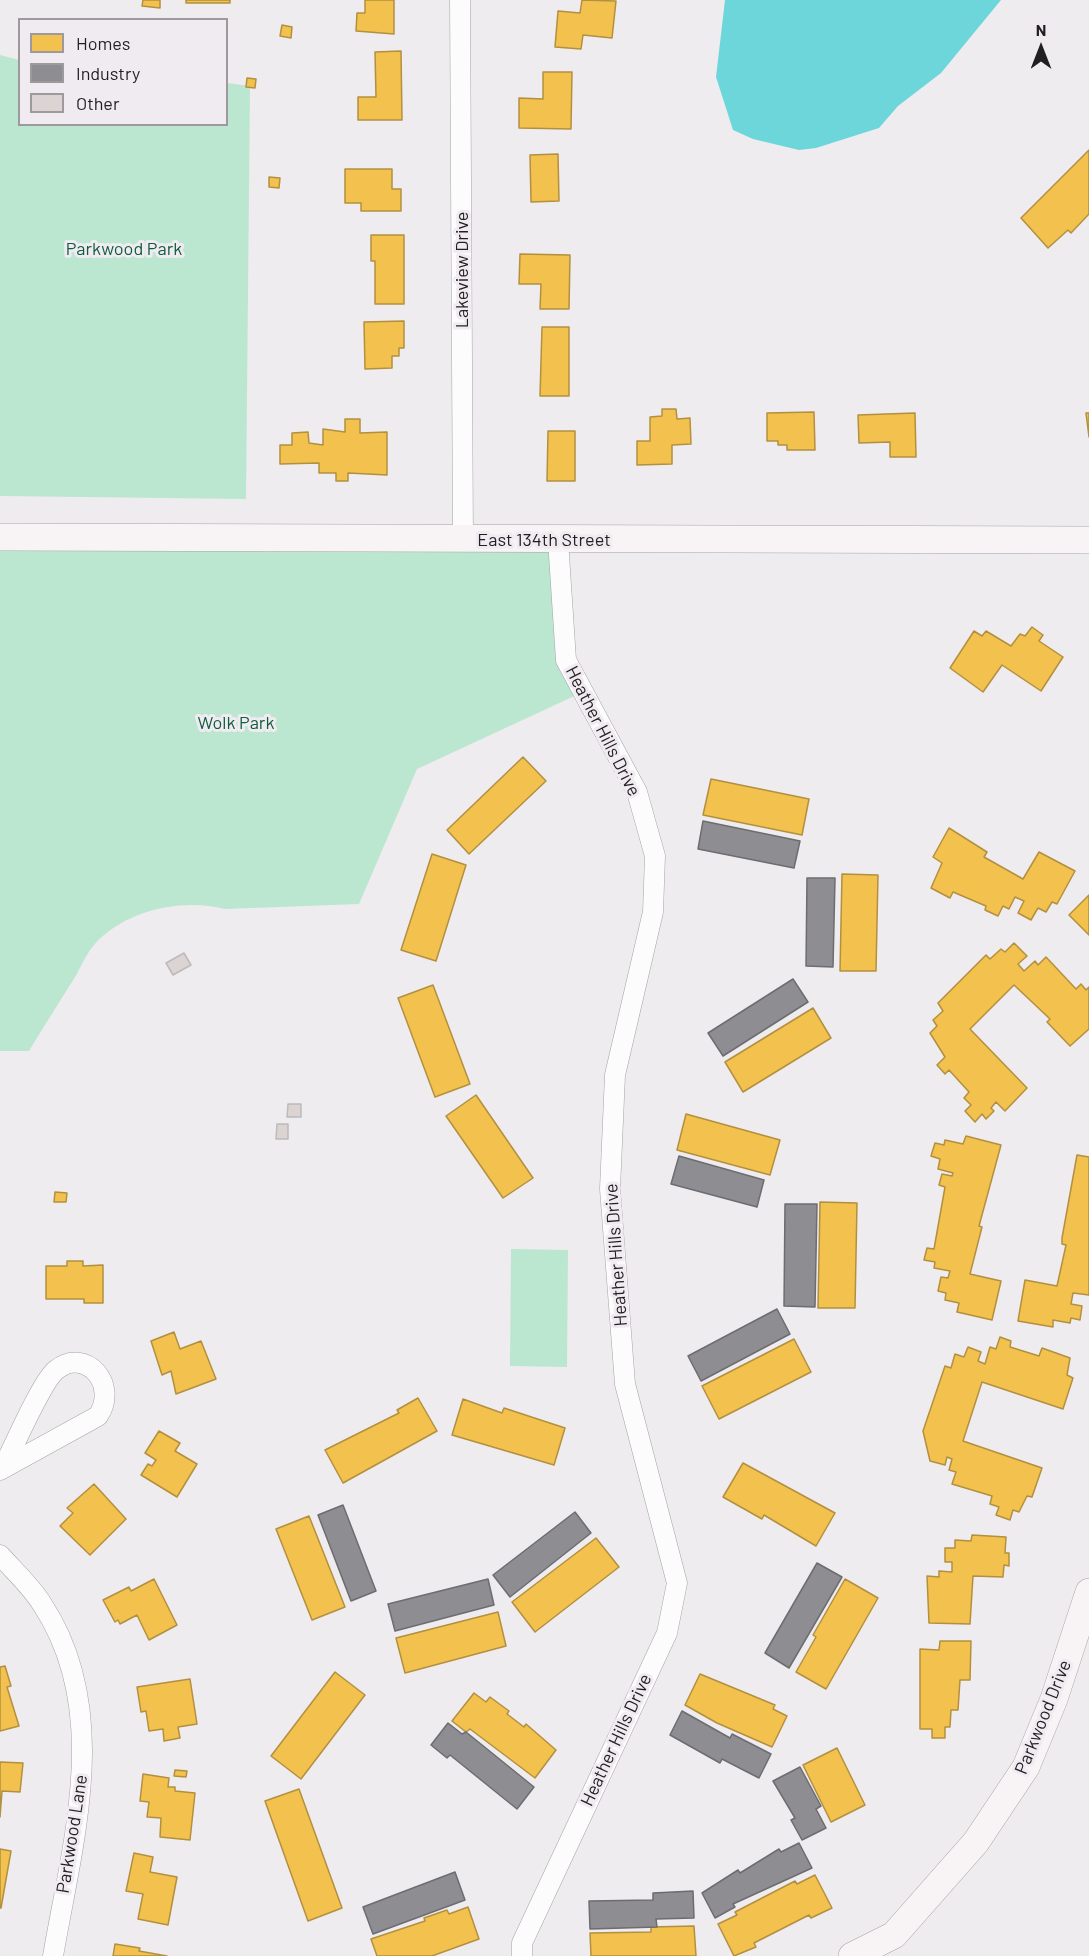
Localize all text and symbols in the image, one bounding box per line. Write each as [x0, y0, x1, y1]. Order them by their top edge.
legend [18, 18, 228, 126]
north arrow [1011, 18, 1071, 78]
text: N [1036, 20, 1046, 39]
text: Homes [76, 32, 130, 54]
text: Industry [76, 62, 140, 84]
text: Other [76, 92, 119, 114]
street label: Lakeview Drive [451, 212, 473, 328]
park label: Parkwood Park [66, 238, 182, 260]
street label: East 134th Street [477, 529, 611, 551]
street label: Heather Hills Drive [561, 662, 645, 800]
park label: Wolk Park [198, 712, 274, 734]
street label: Heather Hills Drive [600, 1183, 632, 1327]
street label: Parkwood Drive [1010, 1657, 1076, 1777]
street label: Heather Hills Drive [576, 1671, 656, 1809]
street label: Parkwood Lane [52, 1773, 92, 1895]

